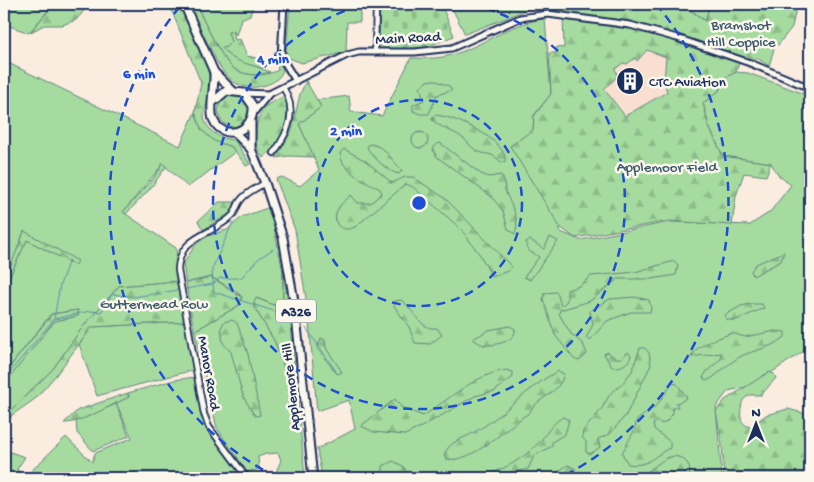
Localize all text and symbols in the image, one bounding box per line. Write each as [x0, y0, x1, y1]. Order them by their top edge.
park label: Bramshot Hill Coppice [707, 17, 776, 52]
street label: Main Road [375, 28, 442, 50]
text: 4 min [256, 51, 290, 69]
text: 6 min [123, 66, 156, 84]
building icon: CTC Aviation [615, 66, 645, 96]
place label: CTC Aviation [649, 74, 726, 92]
text: 2 min [330, 123, 363, 141]
park label: Applemoor Field [617, 159, 718, 177]
centre of rings [410, 194, 428, 212]
park label: Guttermead Row [100, 296, 208, 314]
road number: A326 [276, 300, 316, 322]
street label: Manor Road [193, 335, 224, 413]
street label: Applemore Hill [278, 342, 306, 432]
north arrow [732, 400, 782, 450]
text: N [751, 405, 761, 422]

